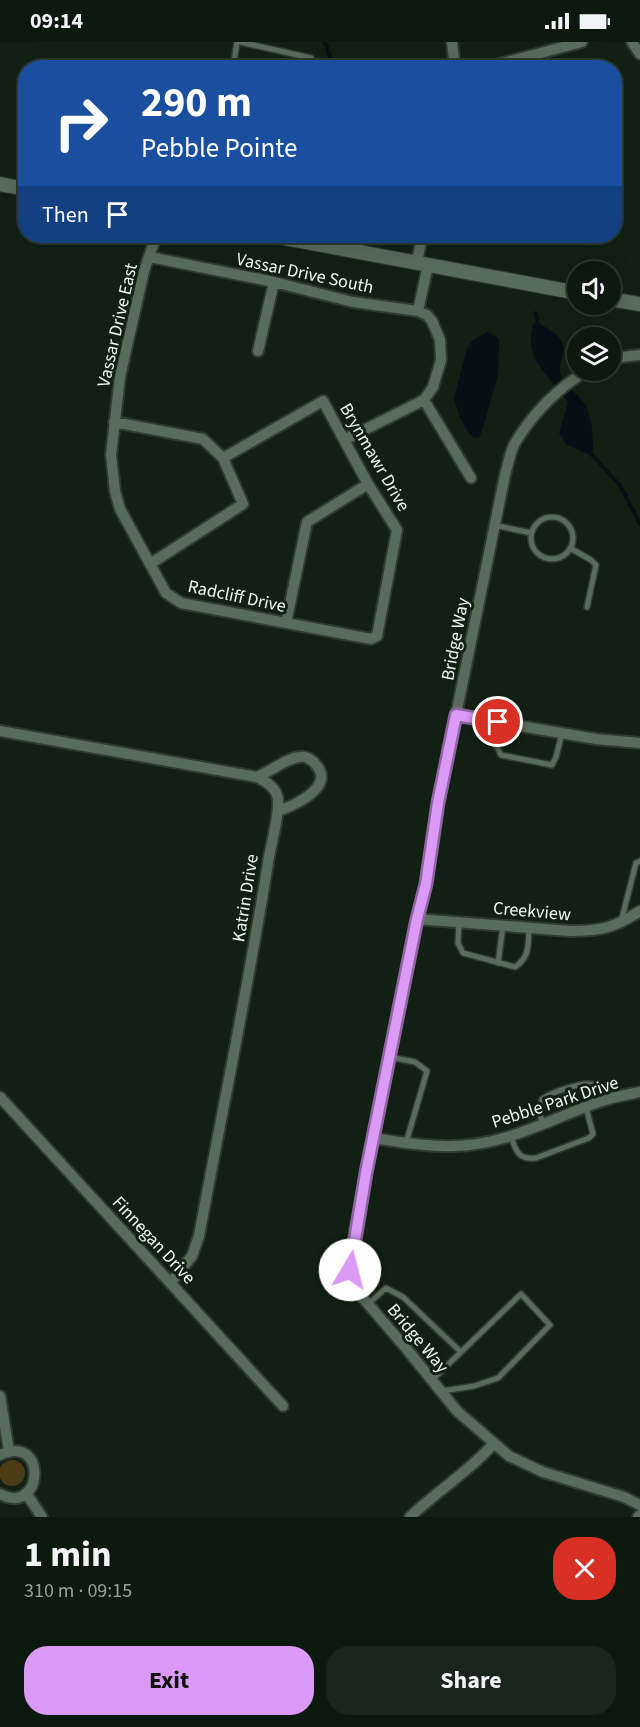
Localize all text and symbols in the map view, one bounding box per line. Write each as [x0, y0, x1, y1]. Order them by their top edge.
text: 09:14 [30, 5, 83, 37]
text: 290 m [141, 73, 252, 133]
icon: right [42, 84, 120, 162]
text: Pebble Pointe [141, 129, 297, 168]
icon: arrive [101, 198, 134, 231]
text: Then [42, 199, 89, 231]
street label: Vassar Drive South [234, 247, 376, 300]
street label: Vassar Drive East [91, 261, 144, 389]
map controls [567, 261, 621, 381]
button: sound [567, 261, 621, 315]
button: layers [567, 327, 621, 381]
street label: Brynmawr Drive [333, 398, 416, 516]
street label: Radcliff Drive [186, 574, 288, 619]
street label: Bridge Way [435, 595, 476, 683]
pin [472, 696, 523, 747]
icon: arrive [481, 705, 514, 738]
street label: Katrin Drive [226, 852, 265, 944]
street label: Creekview [492, 896, 572, 927]
street label: Pebble Park Drive [489, 1070, 622, 1135]
street label: Finnegan Drive [106, 1191, 201, 1290]
position arrow [318, 1238, 382, 1302]
street label: Bridge Way [381, 1298, 455, 1379]
text: 1 min [24, 1529, 112, 1580]
button: close [553, 1537, 616, 1600]
text: 310 m · 09:15 [24, 1577, 132, 1605]
button: Exit [24, 1646, 314, 1715]
button: Share [326, 1646, 616, 1715]

